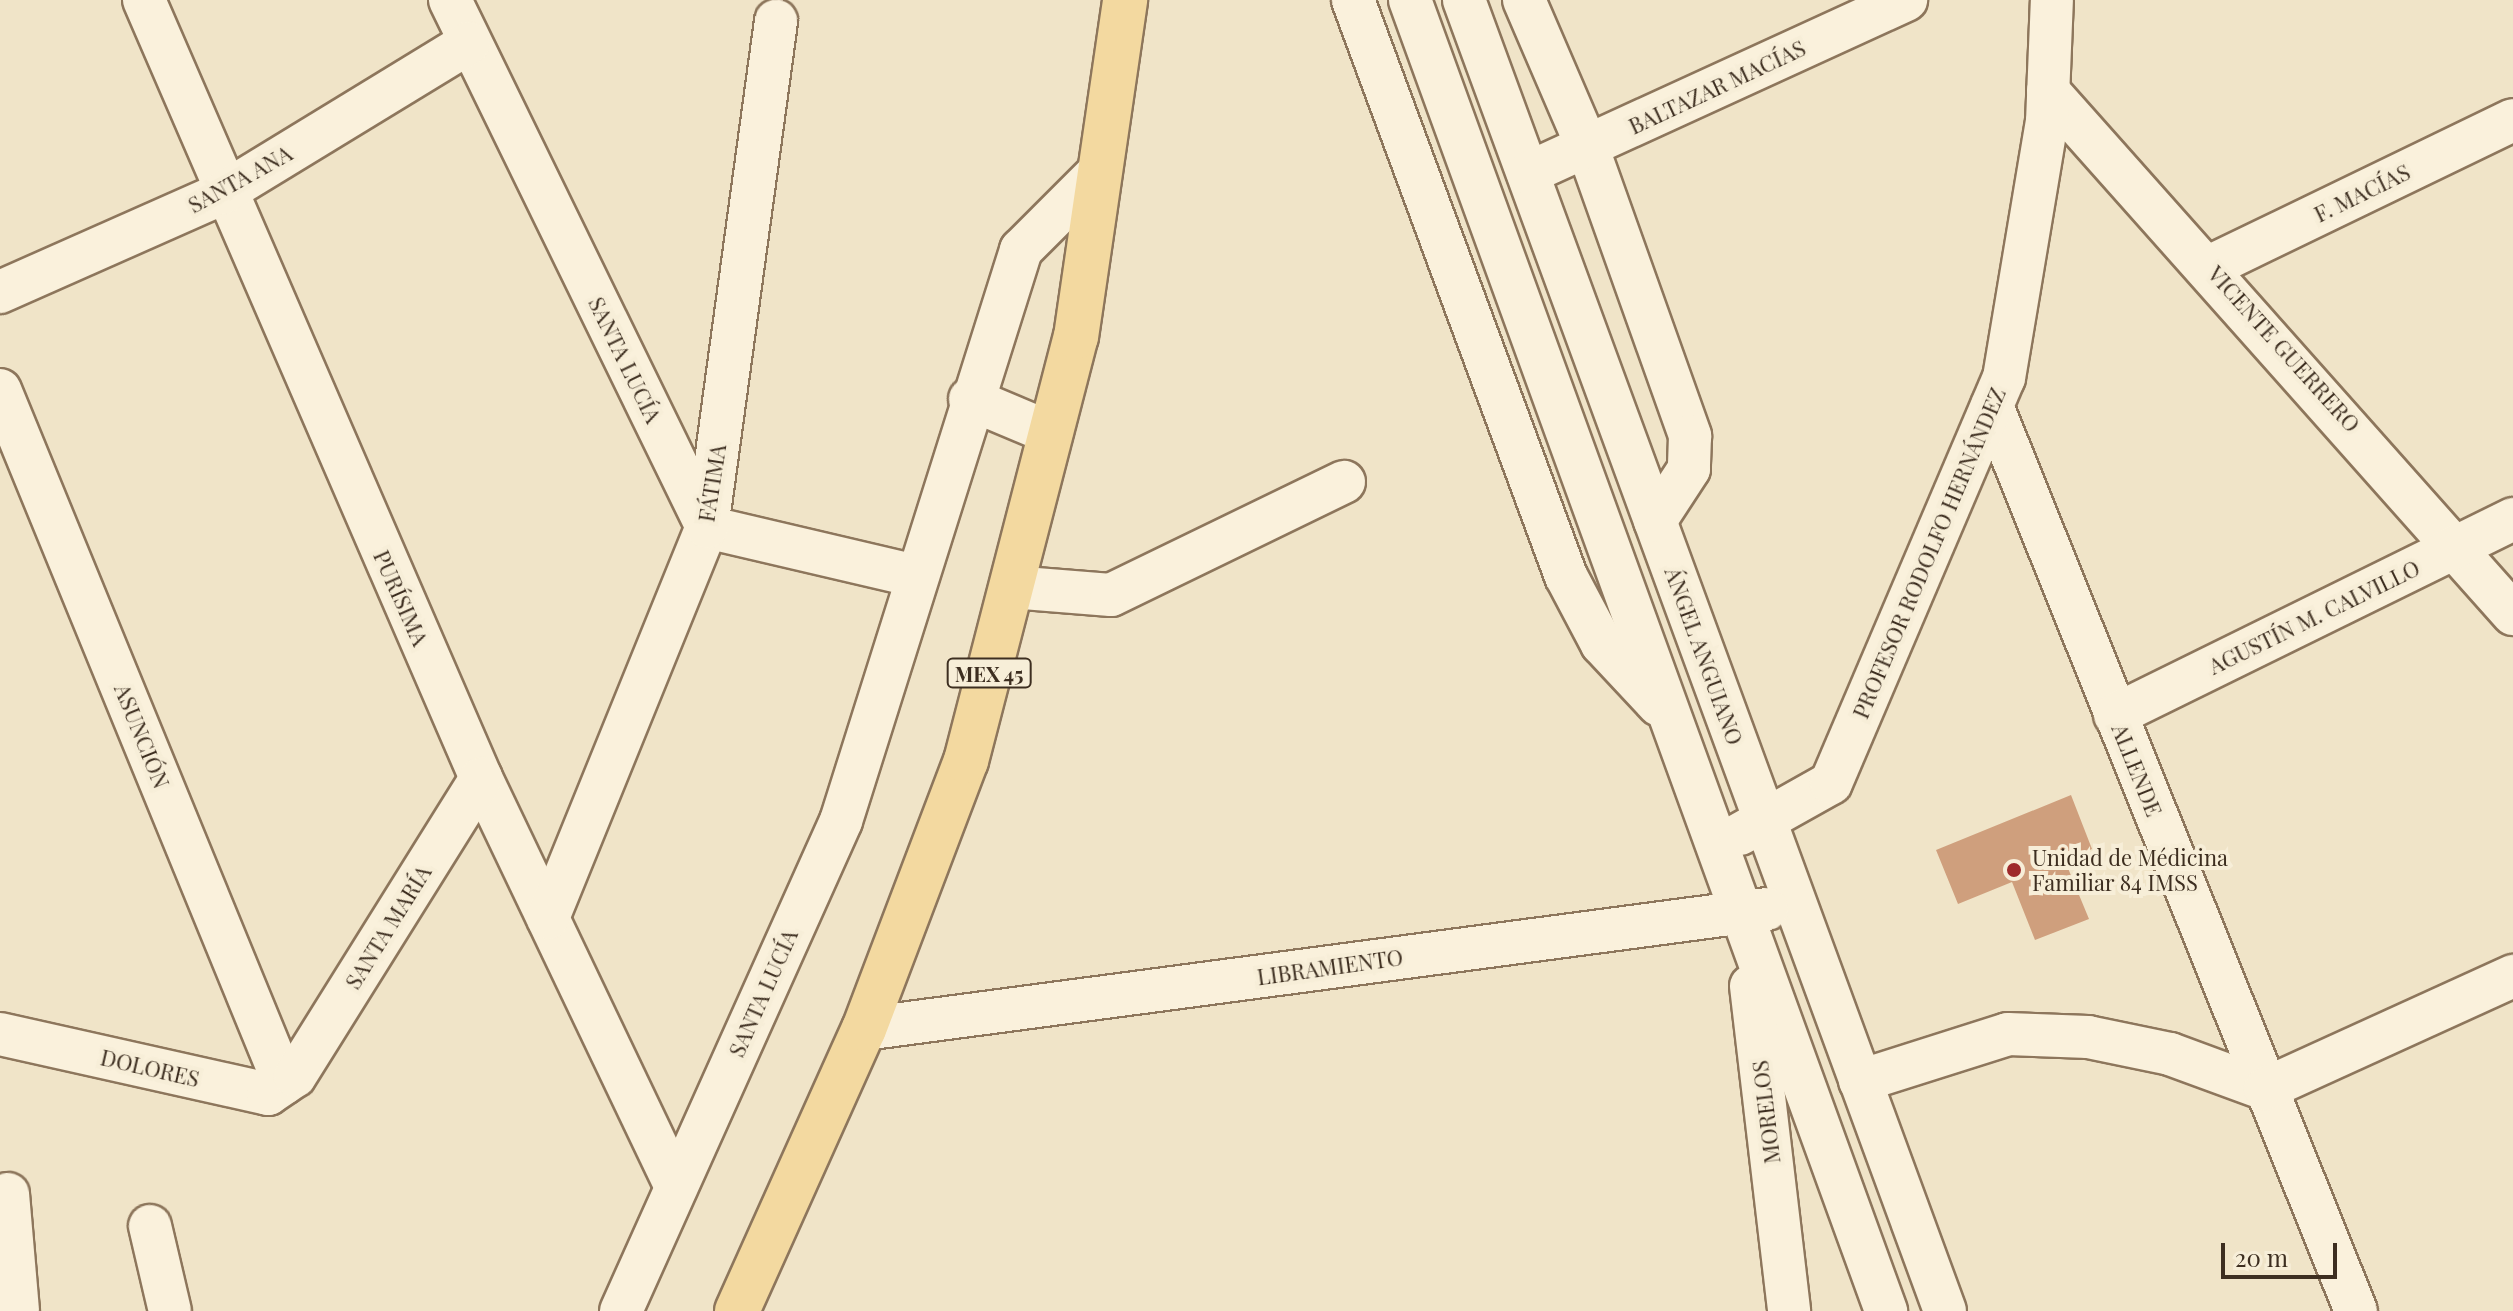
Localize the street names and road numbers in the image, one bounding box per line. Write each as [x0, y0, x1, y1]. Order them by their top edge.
street label: BALTAZAR MACÍAS [1624, 34, 1810, 140]
street label: SANTA ANA [183, 139, 297, 219]
street label: F. MACÍAS [2310, 158, 2414, 228]
street label: VICENTE GUERRERO [2203, 261, 2365, 437]
street label: SANTA LUCÍA [583, 293, 667, 427]
street label: PROFESOR RODOLFO HERNÁNDEZ [1847, 383, 2011, 723]
street label: FÁTIMA [693, 442, 731, 524]
street label: PURÍSIMA [368, 546, 434, 650]
street label: AGUSTÍN M. CALVILLO [2204, 554, 2424, 680]
street label: ÁNGEL ANGUIANO [1659, 563, 1749, 749]
road number: MEX 45 [945, 657, 1033, 689]
street label: ASUNCIÓN [109, 680, 175, 792]
street label: ALLENDE [2107, 720, 2167, 820]
street label: SANTA MARÍA [339, 860, 437, 994]
street label: SANTA LUCÍA [723, 925, 803, 1061]
street label: LIBRAMIENTO [1255, 944, 1405, 990]
street label: DOLORES [98, 1044, 202, 1092]
street label: MORELOS [1747, 1059, 1785, 1165]

